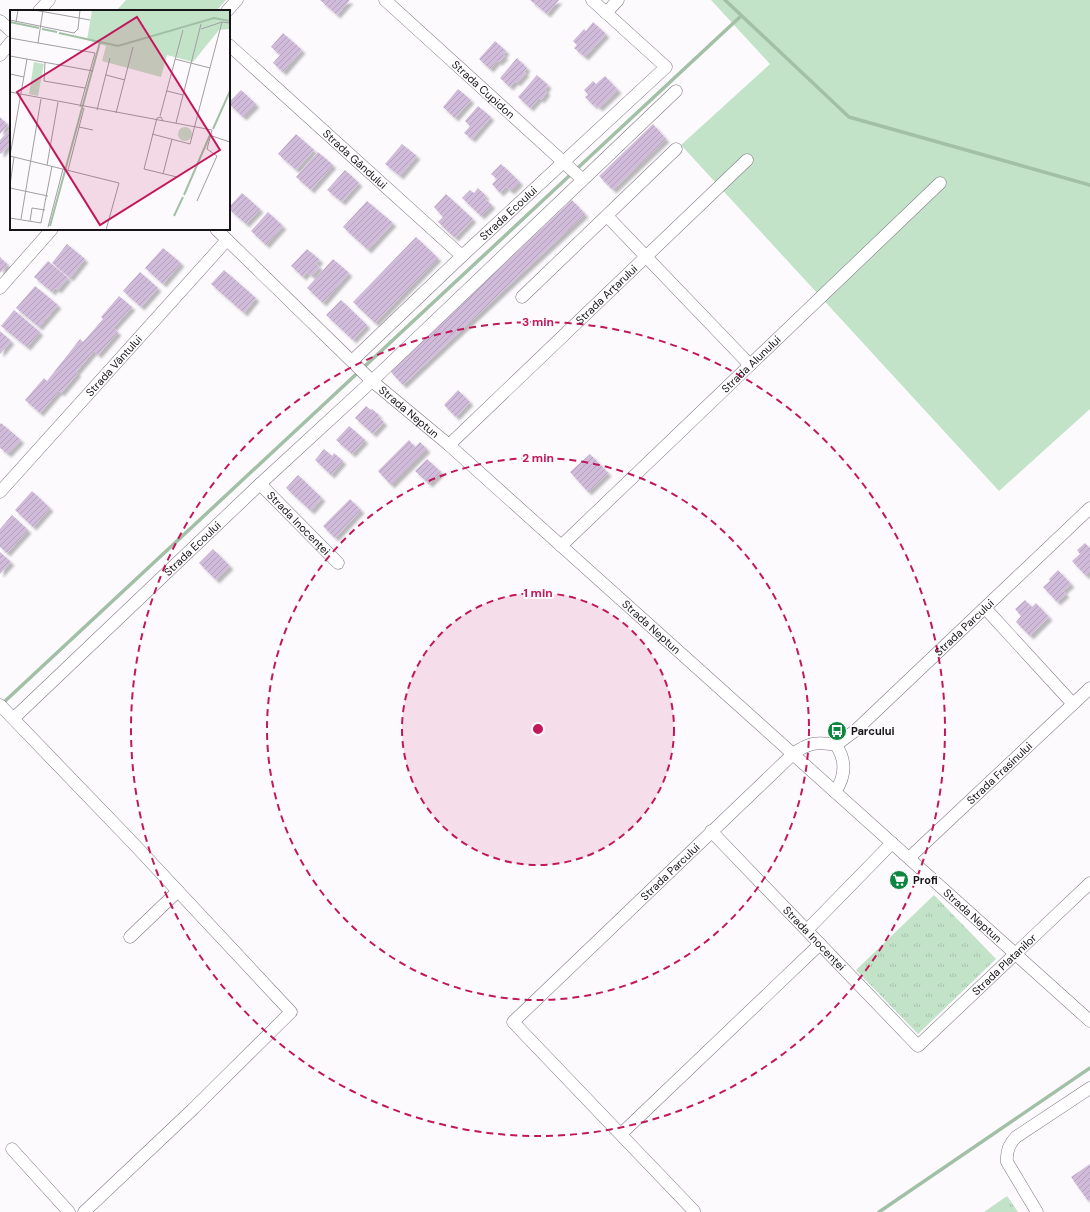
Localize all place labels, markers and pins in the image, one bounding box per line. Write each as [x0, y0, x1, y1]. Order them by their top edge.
bus stop icon: Parcului [826, 720, 848, 742]
centre of rings [531, 722, 545, 736]
place label: Parcului [851, 724, 894, 738]
supermarket icon: Profi [888, 869, 910, 891]
place label: Profi [913, 873, 938, 887]

